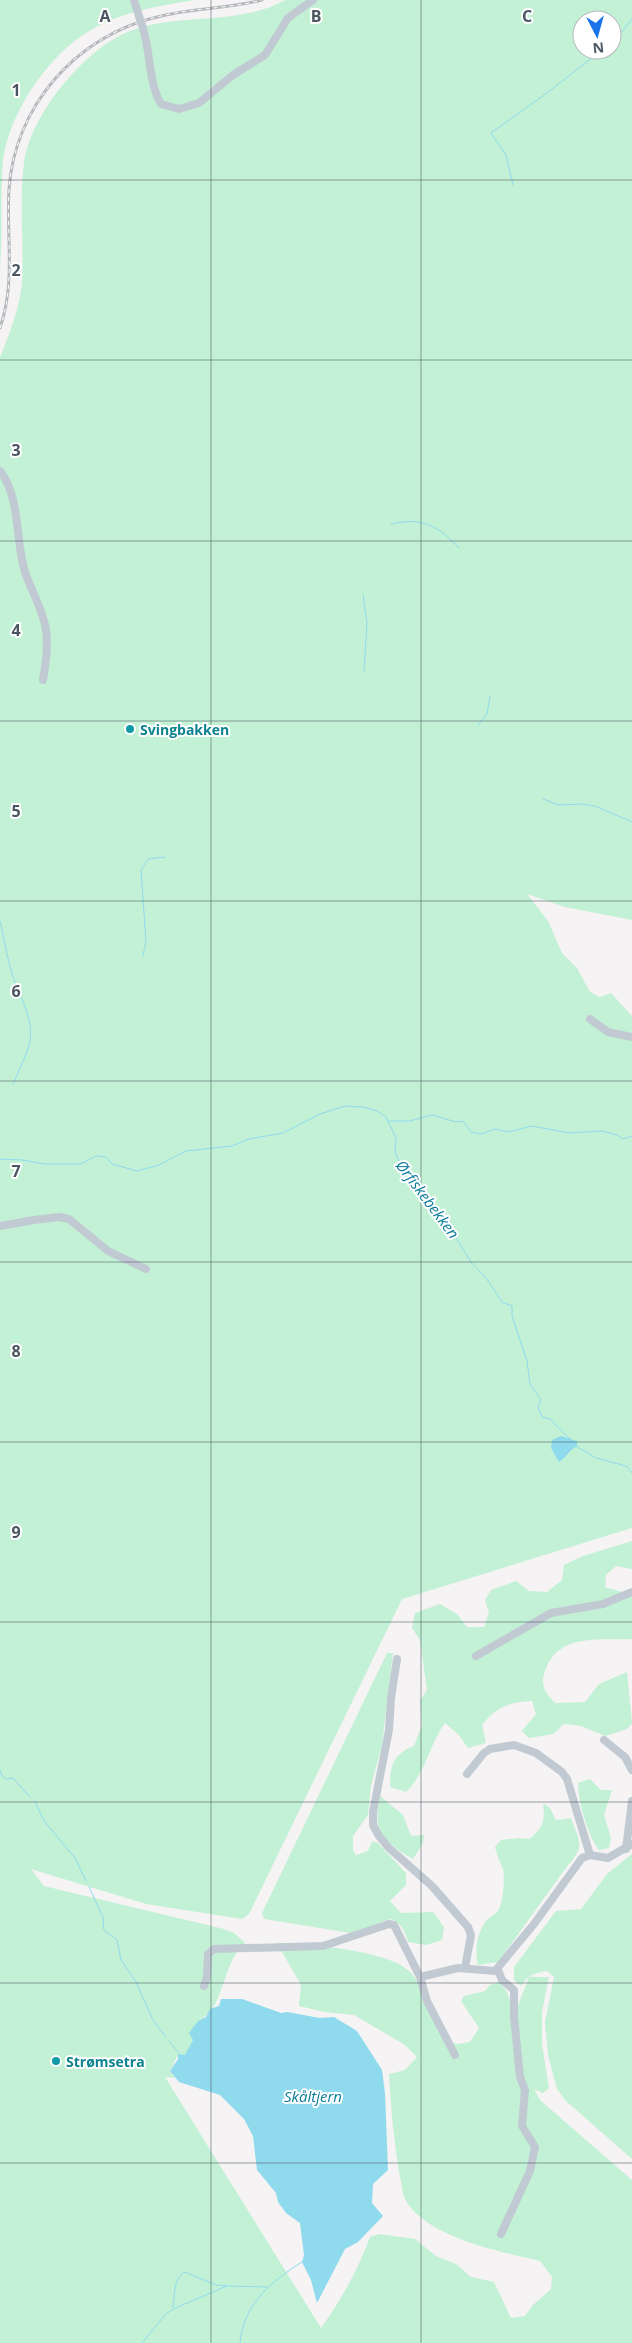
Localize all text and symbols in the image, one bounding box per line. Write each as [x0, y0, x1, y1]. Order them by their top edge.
text: A [99, 5, 111, 27]
text: B [311, 5, 321, 27]
text: C [522, 5, 532, 27]
north arrow [572, 10, 622, 60]
text: N [592, 38, 605, 58]
text: 1 [11, 79, 21, 101]
text: 2 [11, 259, 21, 281]
text: 3 [11, 439, 21, 461]
text: 4 [11, 619, 21, 641]
place label: Svingbakken [140, 720, 229, 739]
marker: Svingbakken [124, 723, 136, 735]
text: 5 [11, 800, 21, 822]
text: 6 [11, 980, 21, 1002]
water label: Ørfiskebekken [392, 1156, 464, 1242]
text: 7 [11, 1160, 21, 1182]
text: 8 [11, 1340, 21, 1362]
text: 9 [11, 1521, 21, 1543]
place label: Strømsetra [66, 2052, 145, 2071]
marker: Strømsetra [50, 2055, 62, 2067]
water label: Skåltjern [284, 2086, 342, 2106]

